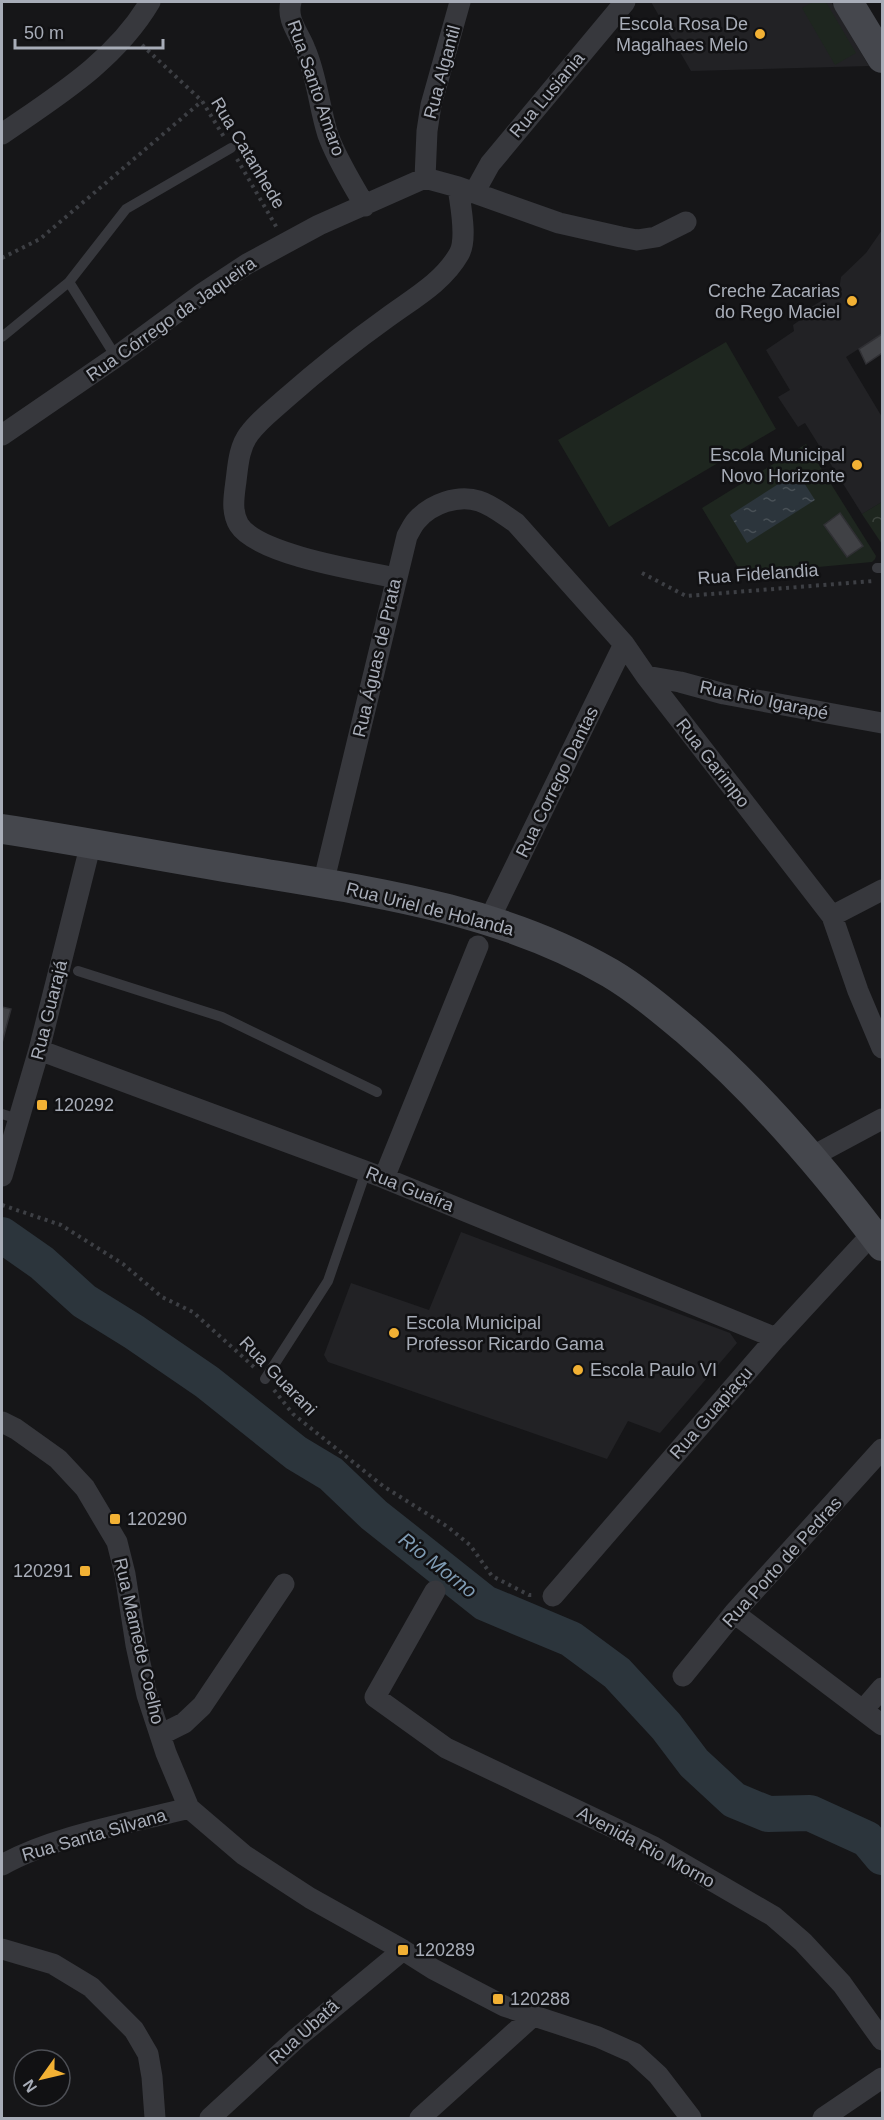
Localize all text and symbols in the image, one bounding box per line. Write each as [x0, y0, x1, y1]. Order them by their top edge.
scale bar [15, 12, 164, 50]
place label: Escola Rosa De Magalhaes Melo [616, 14, 748, 55]
street label: Rua Santo Amaro [283, 18, 349, 158]
text: 50 m [24, 23, 64, 43]
street label: Rua Algantil [420, 23, 464, 121]
marker: Escola Rosa De Magalhaes Melo [753, 27, 767, 41]
street label: Rua Lusiania [506, 48, 589, 142]
street label: Rua Catanhede [207, 94, 289, 212]
street label: Rua Córrego da Jaqueira [82, 252, 260, 385]
place label: Creche Zacarias do Rego Maciel [708, 281, 840, 322]
marker: Creche Zacarias do Rego Maciel [845, 294, 859, 308]
place label: Escola Municipal Novo Horizonte [710, 445, 845, 486]
marker: Escola Municipal Novo Horizonte [850, 458, 864, 472]
street label: Rua Fidelandia [697, 560, 820, 588]
street label: Rua Águas de Prata [349, 576, 405, 739]
street label: Rua Rio Igarapé [698, 677, 830, 723]
street label: Rua Corrego Dantas [512, 703, 602, 861]
street label: Rua Garimpo [672, 715, 754, 811]
street label: Rua Uriel de Holanda [344, 878, 517, 940]
street label: Rua Guarajá [27, 957, 71, 1062]
place label: 120292 [54, 1095, 114, 1115]
marker: 120292 [35, 1098, 49, 1112]
street label: Rua Guaíra [363, 1162, 458, 1216]
place label: Escola Municipal Professor Ricardo Gama [406, 1313, 605, 1354]
marker: Escola Municipal Professor Ricardo Gama [387, 1326, 401, 1340]
street label: Rua Guarani [235, 1332, 321, 1420]
place label: Escola Paulo VI [590, 1360, 717, 1380]
marker: Escola Paulo VI [571, 1363, 585, 1377]
street label: Rua Guapiaçu [666, 1363, 756, 1463]
street label: Rua Porto de Pedras [718, 1493, 846, 1631]
place label: 120290 [127, 1509, 187, 1529]
marker: 120290 [108, 1512, 122, 1526]
water label: Rio Morno [395, 1528, 481, 1602]
street label: Rua Mamede Coelho [110, 1556, 168, 1726]
place label: 120291 [13, 1561, 73, 1581]
marker: 120291 [78, 1564, 92, 1578]
street label: Avenida Rio Morno [574, 1802, 718, 1892]
street label: Rua Santa Silvana [20, 1805, 169, 1865]
place label: 120289 [415, 1940, 475, 1960]
marker: 120289 [396, 1943, 410, 1957]
place label: 120288 [510, 1989, 570, 2009]
marker: 120288 [491, 1992, 505, 2006]
street label: Rua Ubatã [265, 1995, 343, 2068]
north arrow [12, 2048, 72, 2108]
text: N [20, 2077, 40, 2096]

